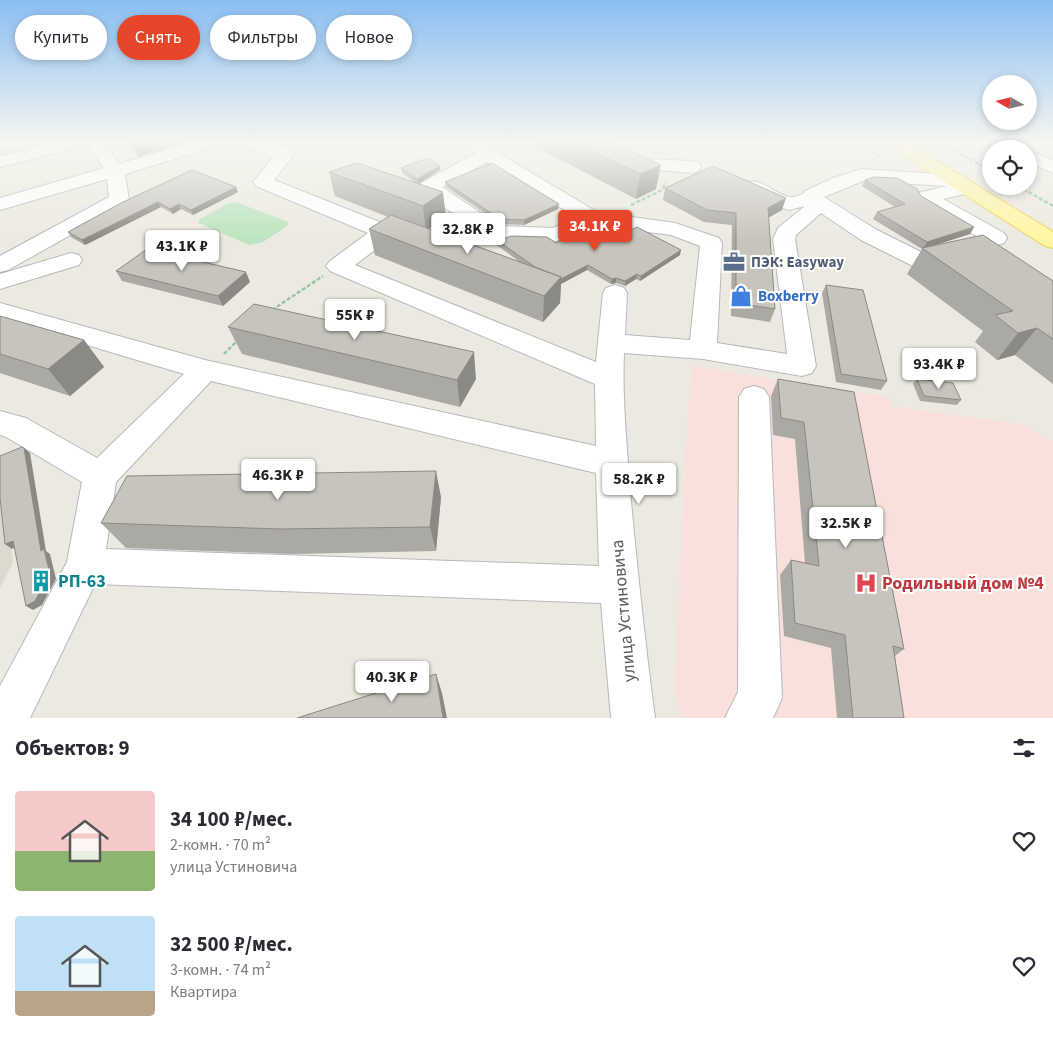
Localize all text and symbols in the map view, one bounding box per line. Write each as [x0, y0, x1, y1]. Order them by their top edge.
chip: Купить [15, 15, 107, 60]
chip: Снять [117, 15, 200, 60]
chip: Фильтры [210, 15, 316, 60]
chip: Новое [326, 15, 412, 60]
north arrow [982, 75, 1038, 130]
map controls [982, 75, 1037, 195]
button: locate [982, 140, 1037, 195]
pin: 34.1K ₽ [549, 210, 641, 252]
pin: 32.8K ₽ [422, 212, 514, 255]
text: 34.1K ₽ [569, 215, 621, 237]
text: 32.8K ₽ [442, 218, 494, 240]
pin: 43.1K ₽ [136, 230, 228, 272]
text: 43.1K ₽ [156, 235, 208, 257]
office icon: ПЭК: Easyway [721, 249, 747, 275]
place label: ПЭК: Easyway [751, 252, 844, 273]
shop icon: Boxberry [728, 283, 754, 309]
place label: Boxberry [758, 286, 819, 307]
pin: 55K ₽ [320, 298, 390, 341]
text: 55K ₽ [336, 304, 374, 326]
pin: 93.4K ₽ [893, 348, 985, 390]
text: 93.4K ₽ [913, 353, 965, 375]
pin: 46.3K ₽ [232, 458, 324, 501]
pin: 58.2K ₽ [593, 462, 685, 505]
text: 46.3K ₽ [252, 464, 304, 486]
text: 58.2K ₽ [613, 468, 665, 490]
pin: 32.5K ₽ [800, 506, 892, 549]
text: 32.5K ₽ [820, 512, 872, 534]
street label: улица Устиновича [605, 538, 642, 683]
building icon: РП-63 [28, 568, 54, 594]
place label: РП-63 [58, 569, 106, 594]
hospital icon: Родильный дом №4 [853, 570, 879, 596]
place label: Родильный дом №4 [882, 571, 1044, 596]
pin: 40.3K ₽ [346, 660, 438, 703]
text: 40.3K ₽ [366, 666, 418, 688]
text: Объектов: 9 [15, 733, 130, 763]
icon: filters [1010, 734, 1038, 762]
text: 34 100 ₽/мес. [170, 804, 293, 834]
icon: home [55, 811, 115, 871]
icon: heart [1010, 827, 1038, 855]
text: 2-комн. · 70 m² [170, 834, 271, 856]
text: улица Устиновича [170, 856, 297, 878]
text: 32 500 ₽/мес. [170, 929, 293, 959]
icon: home [55, 936, 115, 996]
icon: heart [1010, 952, 1038, 980]
text: 3-комн. · 74 m² [170, 959, 271, 981]
text: Квартира [170, 981, 237, 1003]

